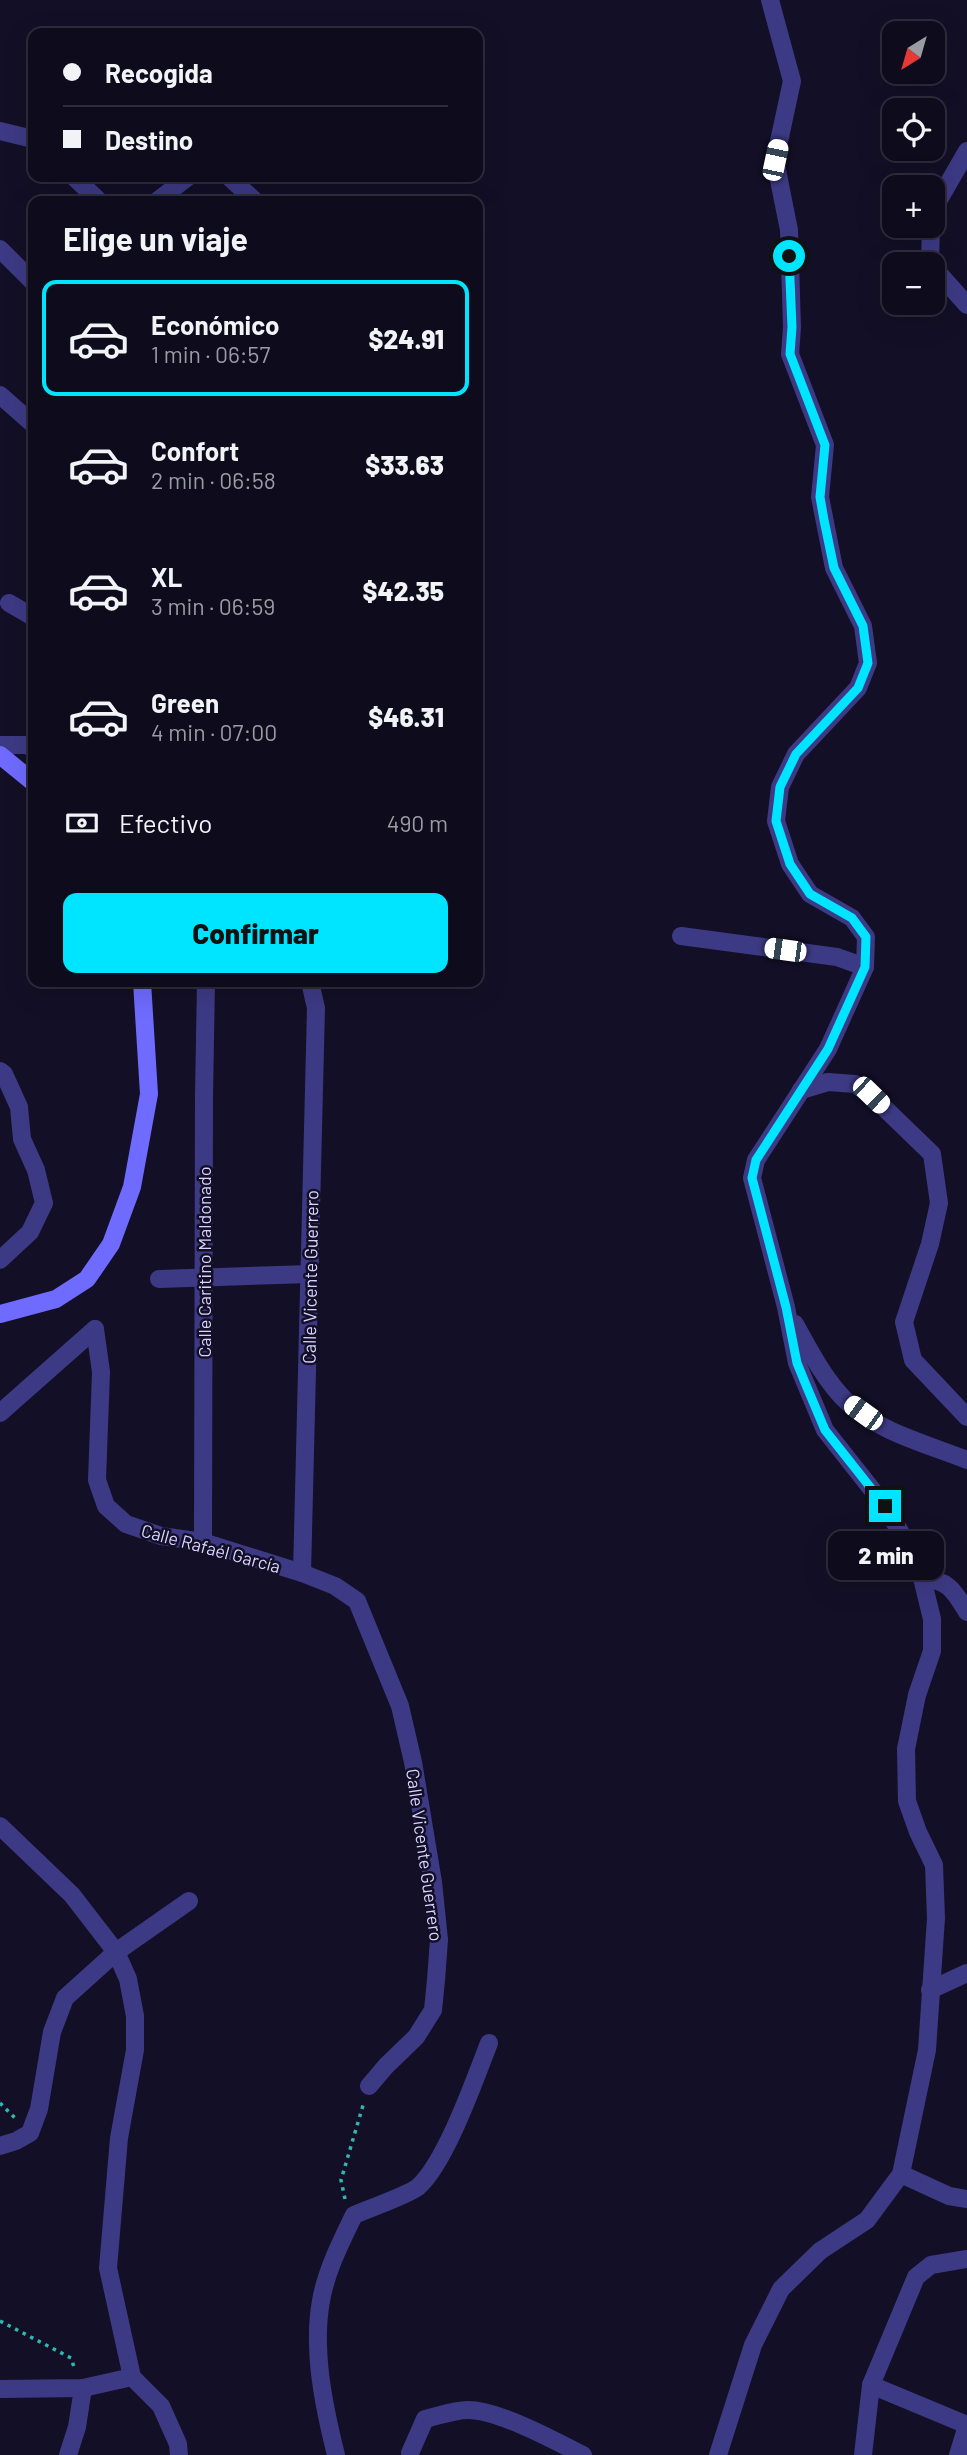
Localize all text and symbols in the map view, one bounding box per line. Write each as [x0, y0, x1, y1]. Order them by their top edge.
north arrow [882, 21, 945, 84]
map controls [882, 21, 945, 315]
text: Recogida [105, 57, 213, 88]
button: locate [882, 98, 945, 161]
text: Destino [105, 124, 193, 155]
car [761, 137, 790, 183]
button: + [882, 175, 945, 238]
text: Elige un viaje [63, 219, 248, 257]
route start [773, 240, 805, 272]
button: − [882, 252, 945, 315]
icon: car [67, 307, 130, 370]
text: Económico [151, 309, 280, 340]
text: $24.91 [368, 323, 444, 354]
text: 1 min · 06:57 [151, 340, 270, 368]
icon: car [67, 433, 130, 496]
text: Confort [151, 435, 239, 466]
text: $33.63 [365, 449, 444, 480]
text: 2 min · 06:58 [151, 466, 276, 494]
icon: car [67, 559, 130, 622]
text: XL [151, 561, 182, 592]
text: $42.35 [363, 575, 444, 606]
text: 3 min · 06:59 [151, 592, 275, 620]
icon: car [67, 685, 130, 748]
text: Green [151, 687, 219, 718]
text: $46.31 [368, 701, 444, 732]
text: 4 min · 07:00 [151, 718, 277, 746]
icon: cash [63, 804, 101, 842]
text: Efectivo [119, 807, 212, 838]
text: 490 m [387, 809, 448, 837]
button: Confirmar [63, 893, 448, 973]
car [763, 937, 808, 963]
car [849, 1073, 894, 1117]
street label: Calle Caritino Maldonado [193, 1166, 215, 1358]
street label: Calle Vicente Guerrero [297, 1190, 323, 1364]
car [840, 1392, 887, 1434]
route end [869, 1490, 901, 1522]
street label: Calle Rafaél García [139, 1519, 283, 1577]
callout: 2 min [827, 1530, 943, 1580]
text: 2 min [858, 1541, 914, 1569]
street label: Calle Vicente Guerrero [402, 1767, 448, 1943]

